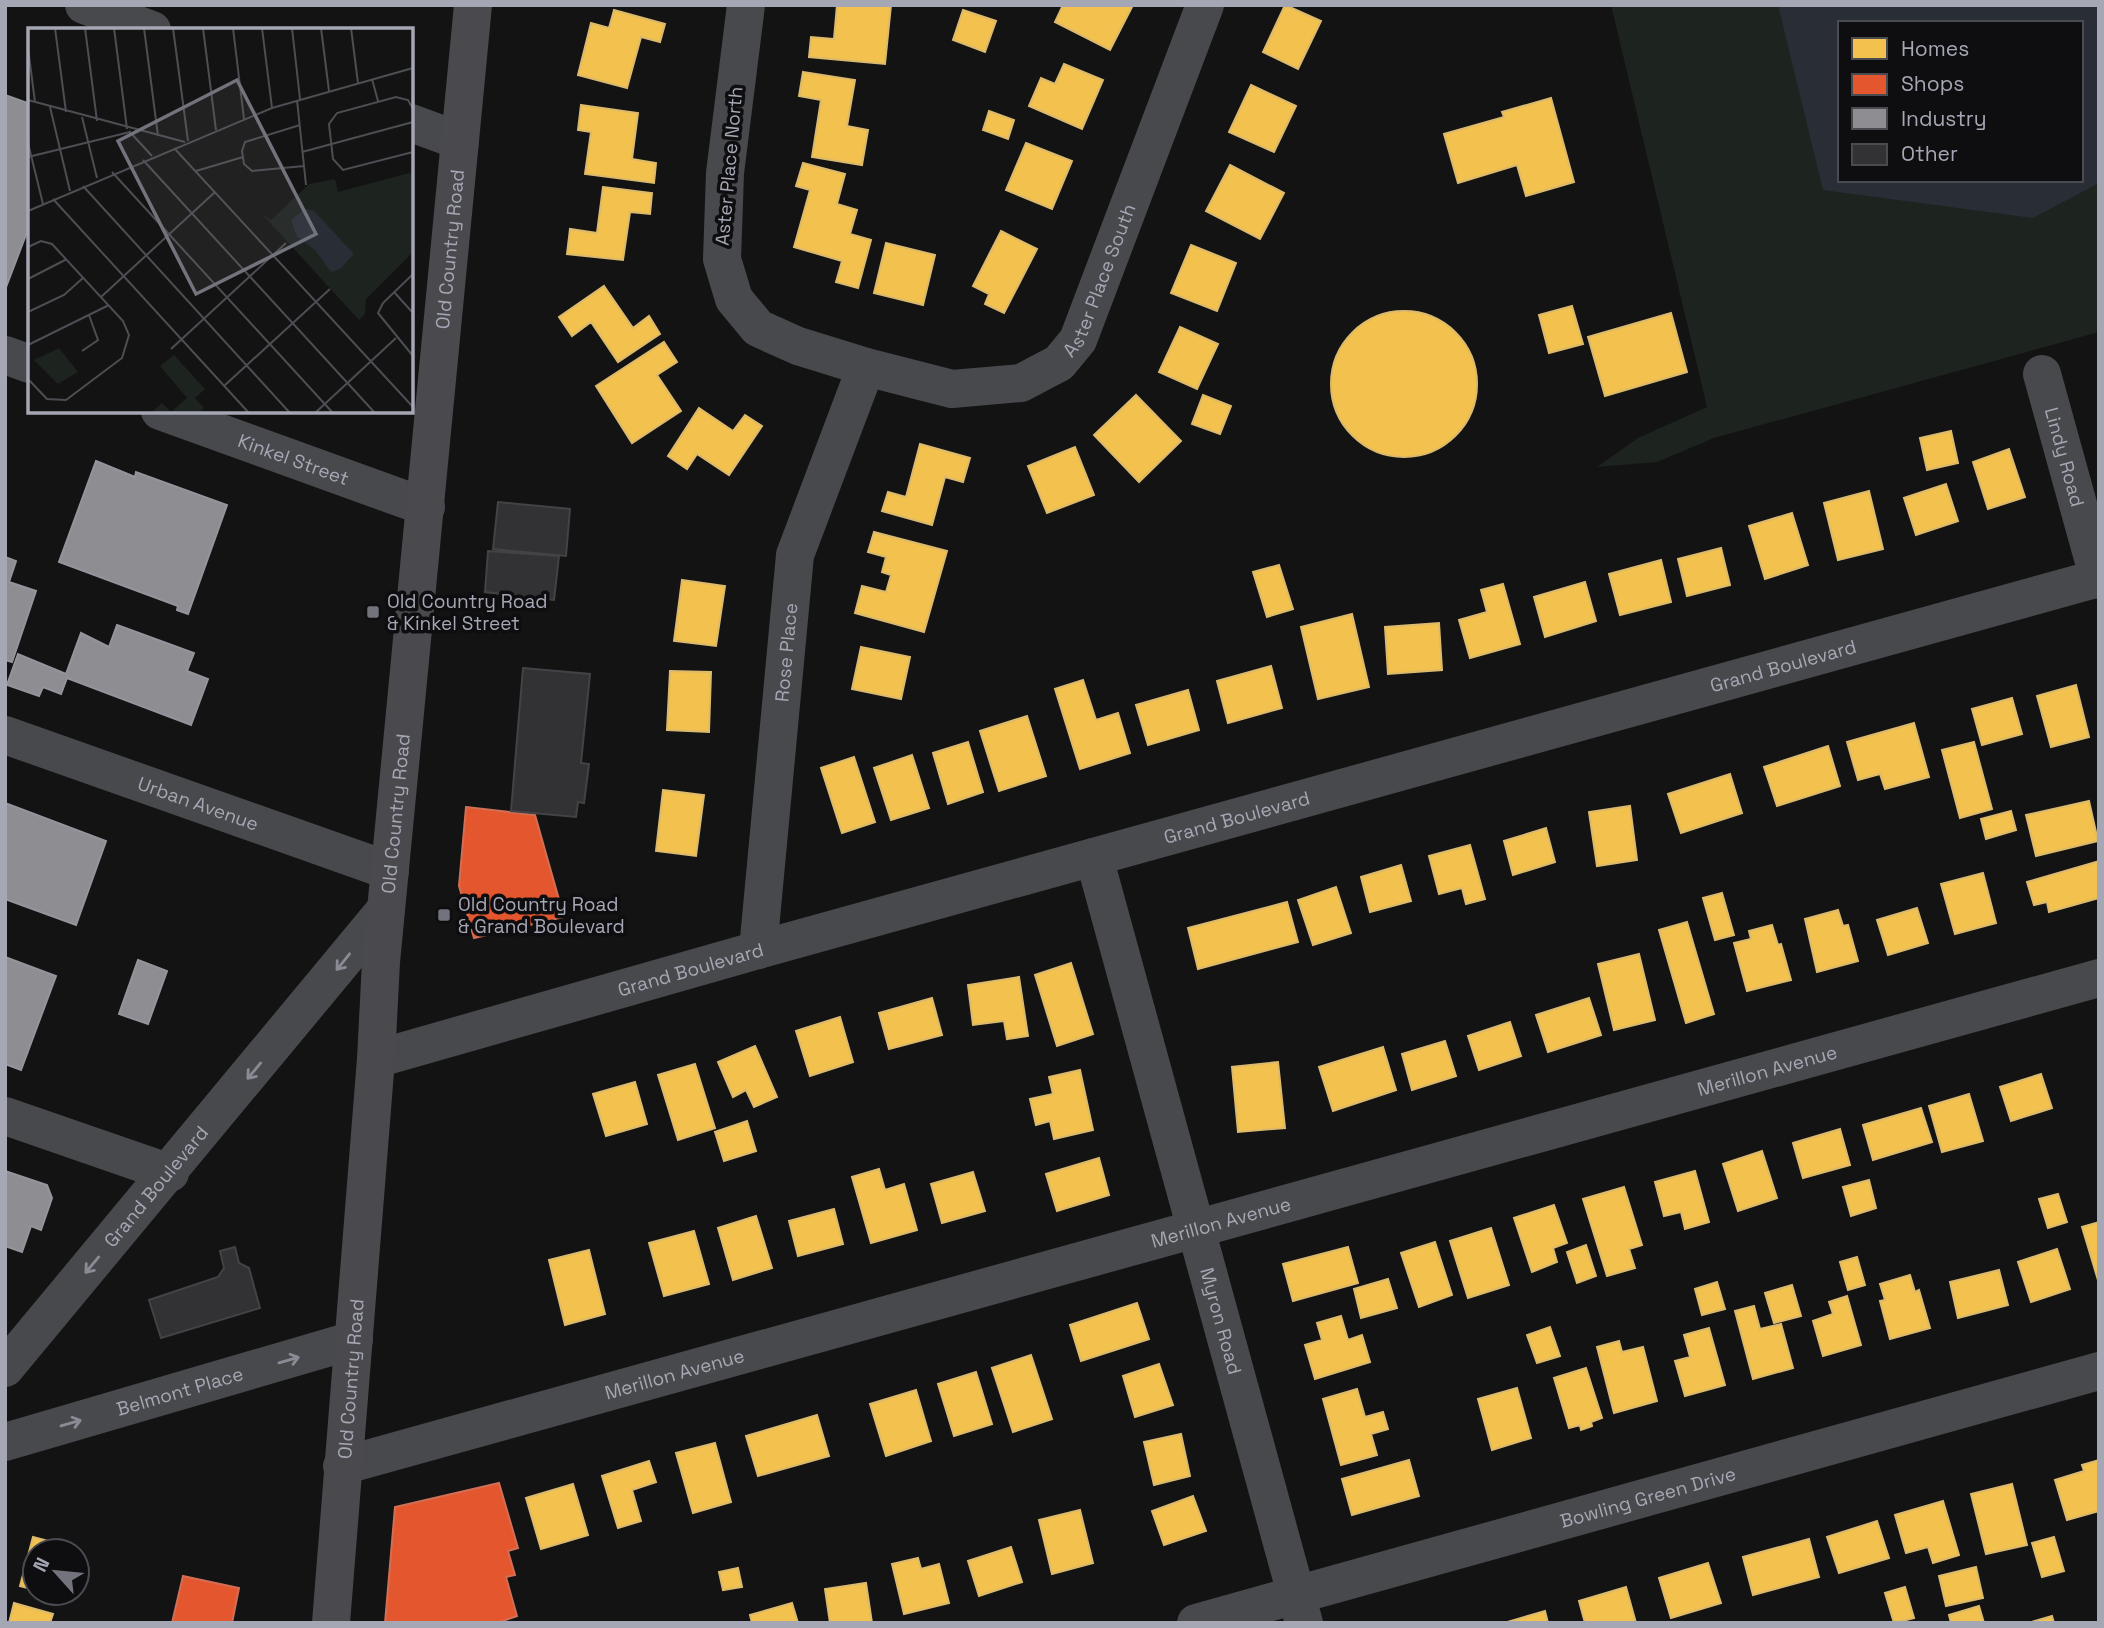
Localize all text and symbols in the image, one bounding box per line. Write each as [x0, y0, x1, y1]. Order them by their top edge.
legend [1838, 21, 2083, 182]
inset map [28, 28, 413, 413]
text: Homes [1901, 35, 1969, 62]
text: Shops [1901, 70, 1964, 97]
street label: Aster Place North [710, 85, 748, 247]
text: Industry [1901, 105, 1987, 132]
text: Other [1901, 140, 1958, 167]
street label: Old Country Road [429, 168, 470, 330]
street label: Aster Place South [1057, 200, 1141, 362]
street label: Lindy Road [2039, 404, 2091, 509]
street label: Kinkel Street [235, 428, 353, 491]
place label: Old Country Road & Kinkel Street [387, 589, 547, 636]
street label: Rose Place [769, 602, 803, 703]
marker: Old Country Road & Kinkel Street [365, 604, 381, 620]
street label: Grand Boulevard [1707, 633, 1859, 698]
street label: Old Country Road [375, 732, 415, 895]
street label: Urban Avenue [135, 770, 262, 836]
street label: Grand Boulevard [1161, 785, 1313, 849]
place label: Old Country Road & Grand Boulevard [458, 892, 625, 939]
marker: Old Country Road & Grand Boulevard [436, 907, 452, 923]
street label: Grand Boulevard [615, 937, 766, 1002]
one-way arrow [335, 952, 351, 970]
street label: Merillon Avenue [1694, 1039, 1840, 1102]
one-way arrow [246, 1062, 262, 1080]
street label: Grand Boulevard [98, 1120, 213, 1252]
street label: Merillon Avenue [1148, 1191, 1293, 1253]
one-way arrow [84, 1255, 100, 1273]
street label: Myron Road [1195, 1265, 1248, 1377]
street label: Old Country Road [332, 1298, 369, 1460]
street label: Merillon Avenue [602, 1342, 747, 1405]
one-way arrow [278, 1352, 300, 1365]
street label: Belmont Place [113, 1361, 246, 1421]
one-way arrow [60, 1416, 82, 1429]
street label: Bowling Green Drive [1557, 1461, 1738, 1533]
north arrow [21, 1537, 91, 1607]
text: N [27, 1553, 55, 1576]

